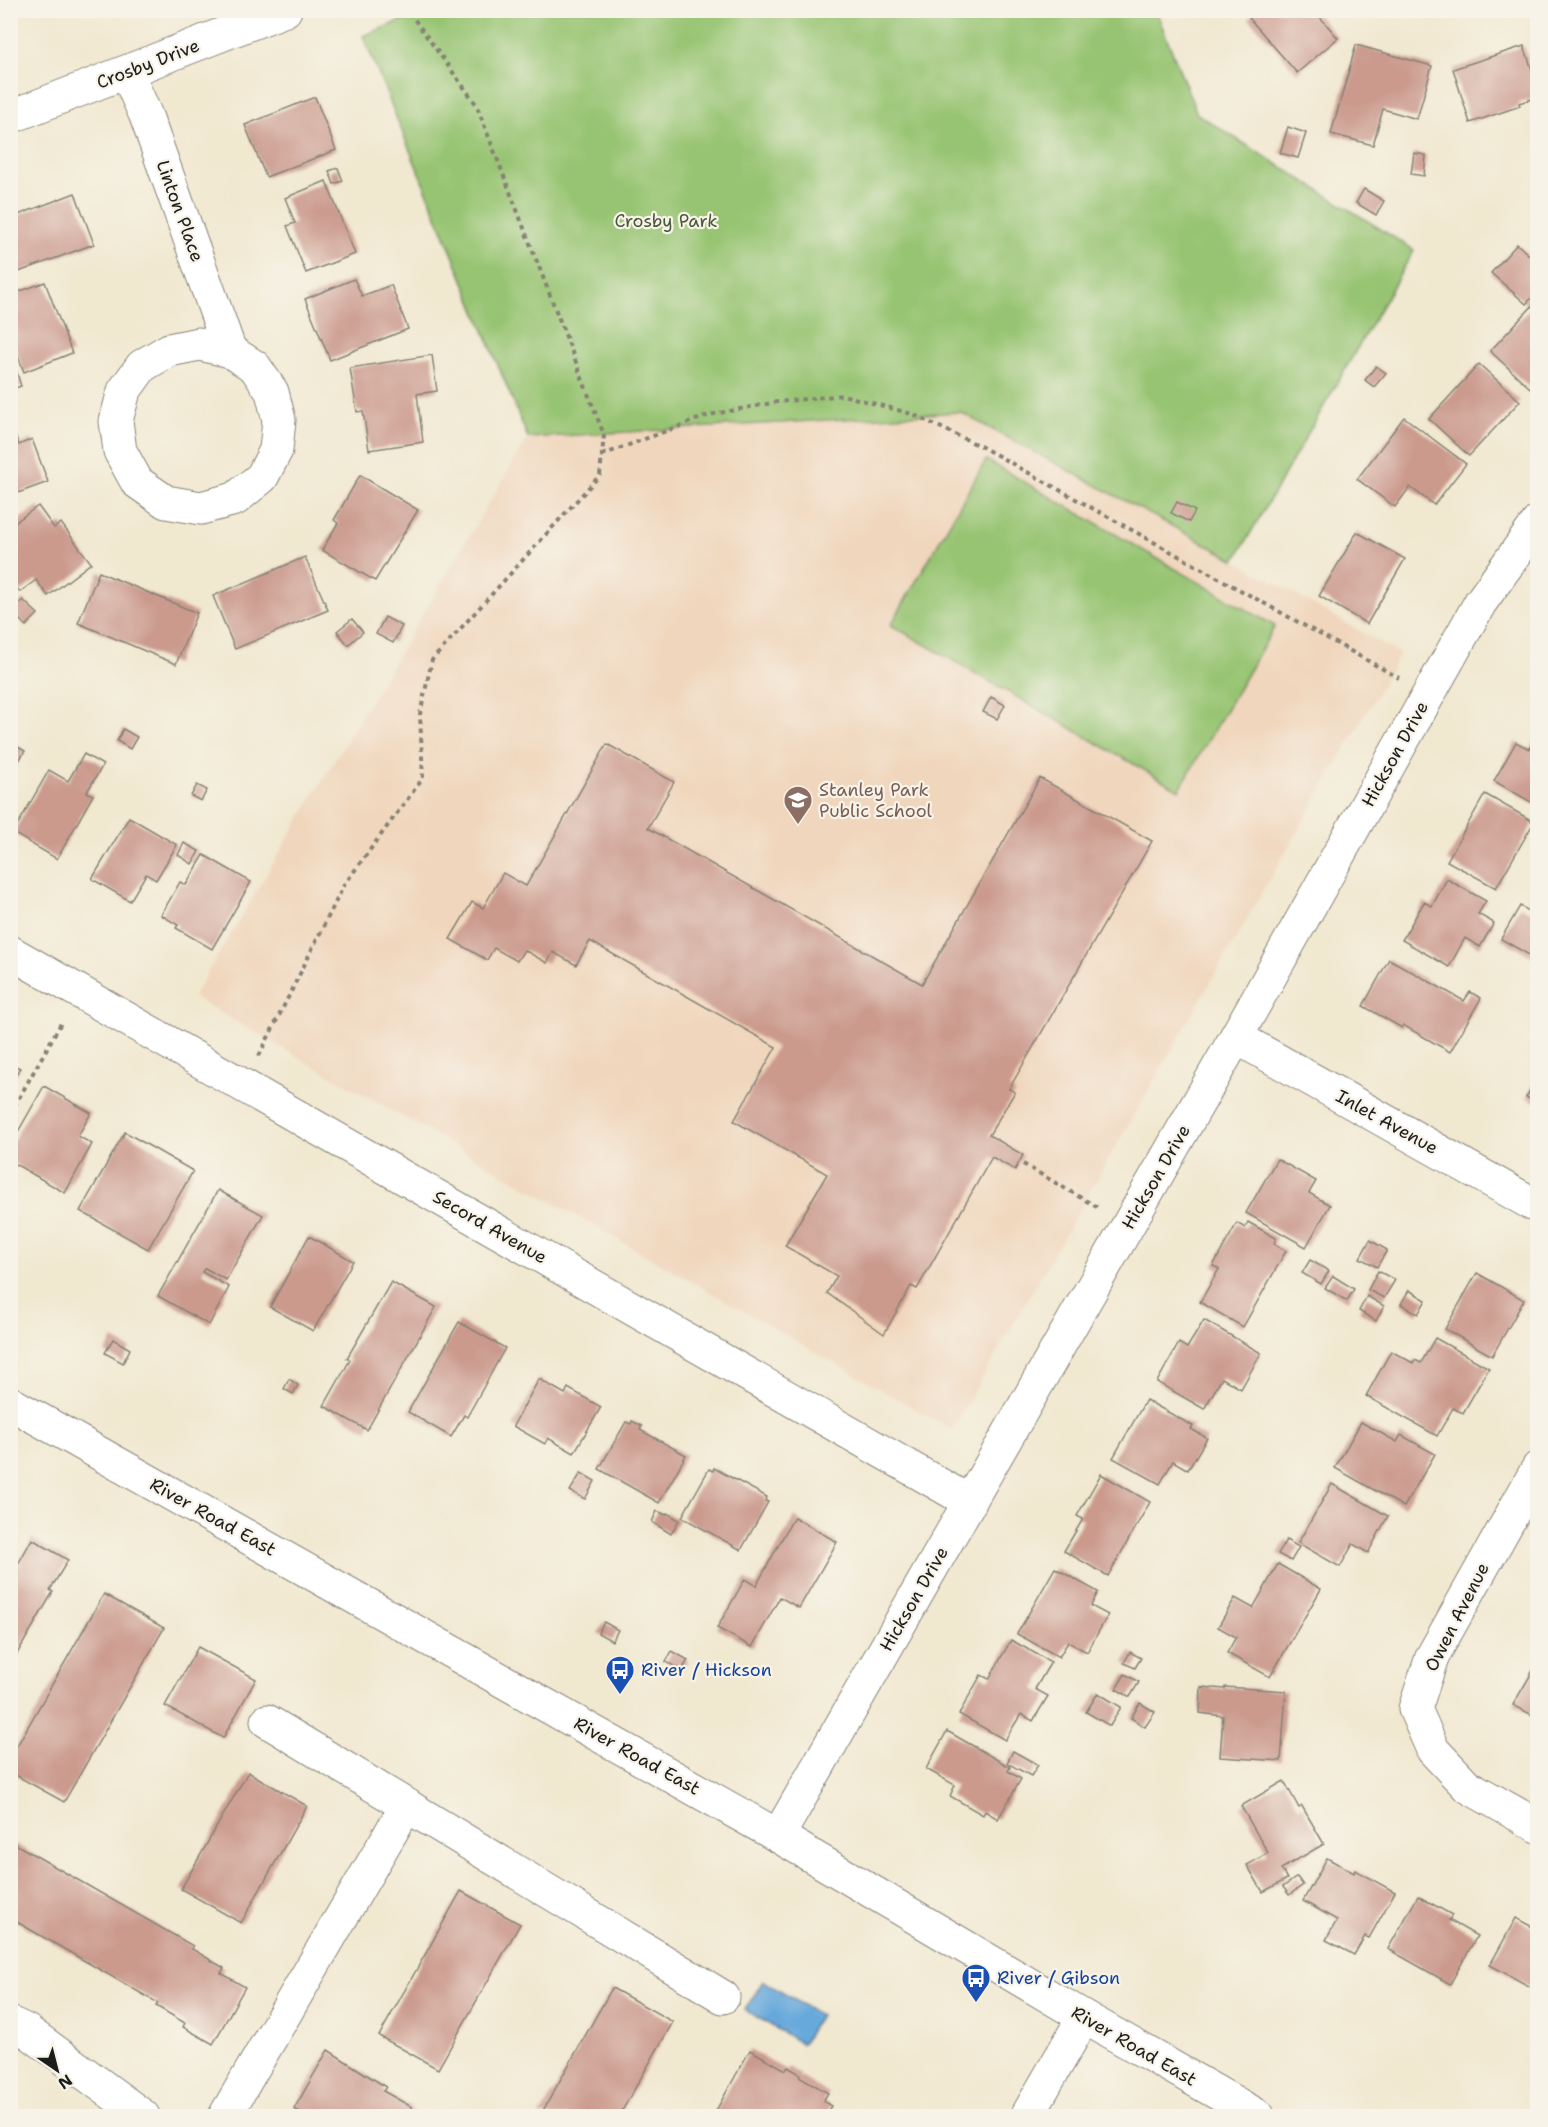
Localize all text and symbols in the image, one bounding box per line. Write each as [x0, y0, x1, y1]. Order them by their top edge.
street label: Crosby Drive [93, 33, 203, 95]
street label: Linton Place [151, 157, 209, 265]
park label: Crosby Park [615, 209, 717, 233]
street label: Hickson Drive [1356, 697, 1434, 811]
place label: Stanley Park Public School [819, 778, 933, 823]
school or university icon: Stanley Park Public School [782, 784, 814, 826]
street label: Inlet Avenue [1332, 1084, 1442, 1160]
street label: Hickson Drive [1116, 1120, 1196, 1234]
street label: Secord Avenue [429, 1185, 551, 1269]
street label: River Road East [146, 1472, 281, 1562]
street label: Hickson Drive [874, 1542, 954, 1656]
street label: Owen Avenue [1419, 1558, 1495, 1676]
bus stop icon: River / Hickson [604, 1654, 636, 1696]
place label: River / Hickson [641, 1658, 772, 1682]
street label: River Road East [570, 1711, 705, 1801]
bus stop icon: River / Gibson [960, 1962, 992, 2004]
place label: River / Gibson [997, 1966, 1120, 1990]
street label: River Road East [1067, 2000, 1201, 2092]
north arrow [27, 2040, 87, 2100]
text: N [54, 2070, 77, 2094]

